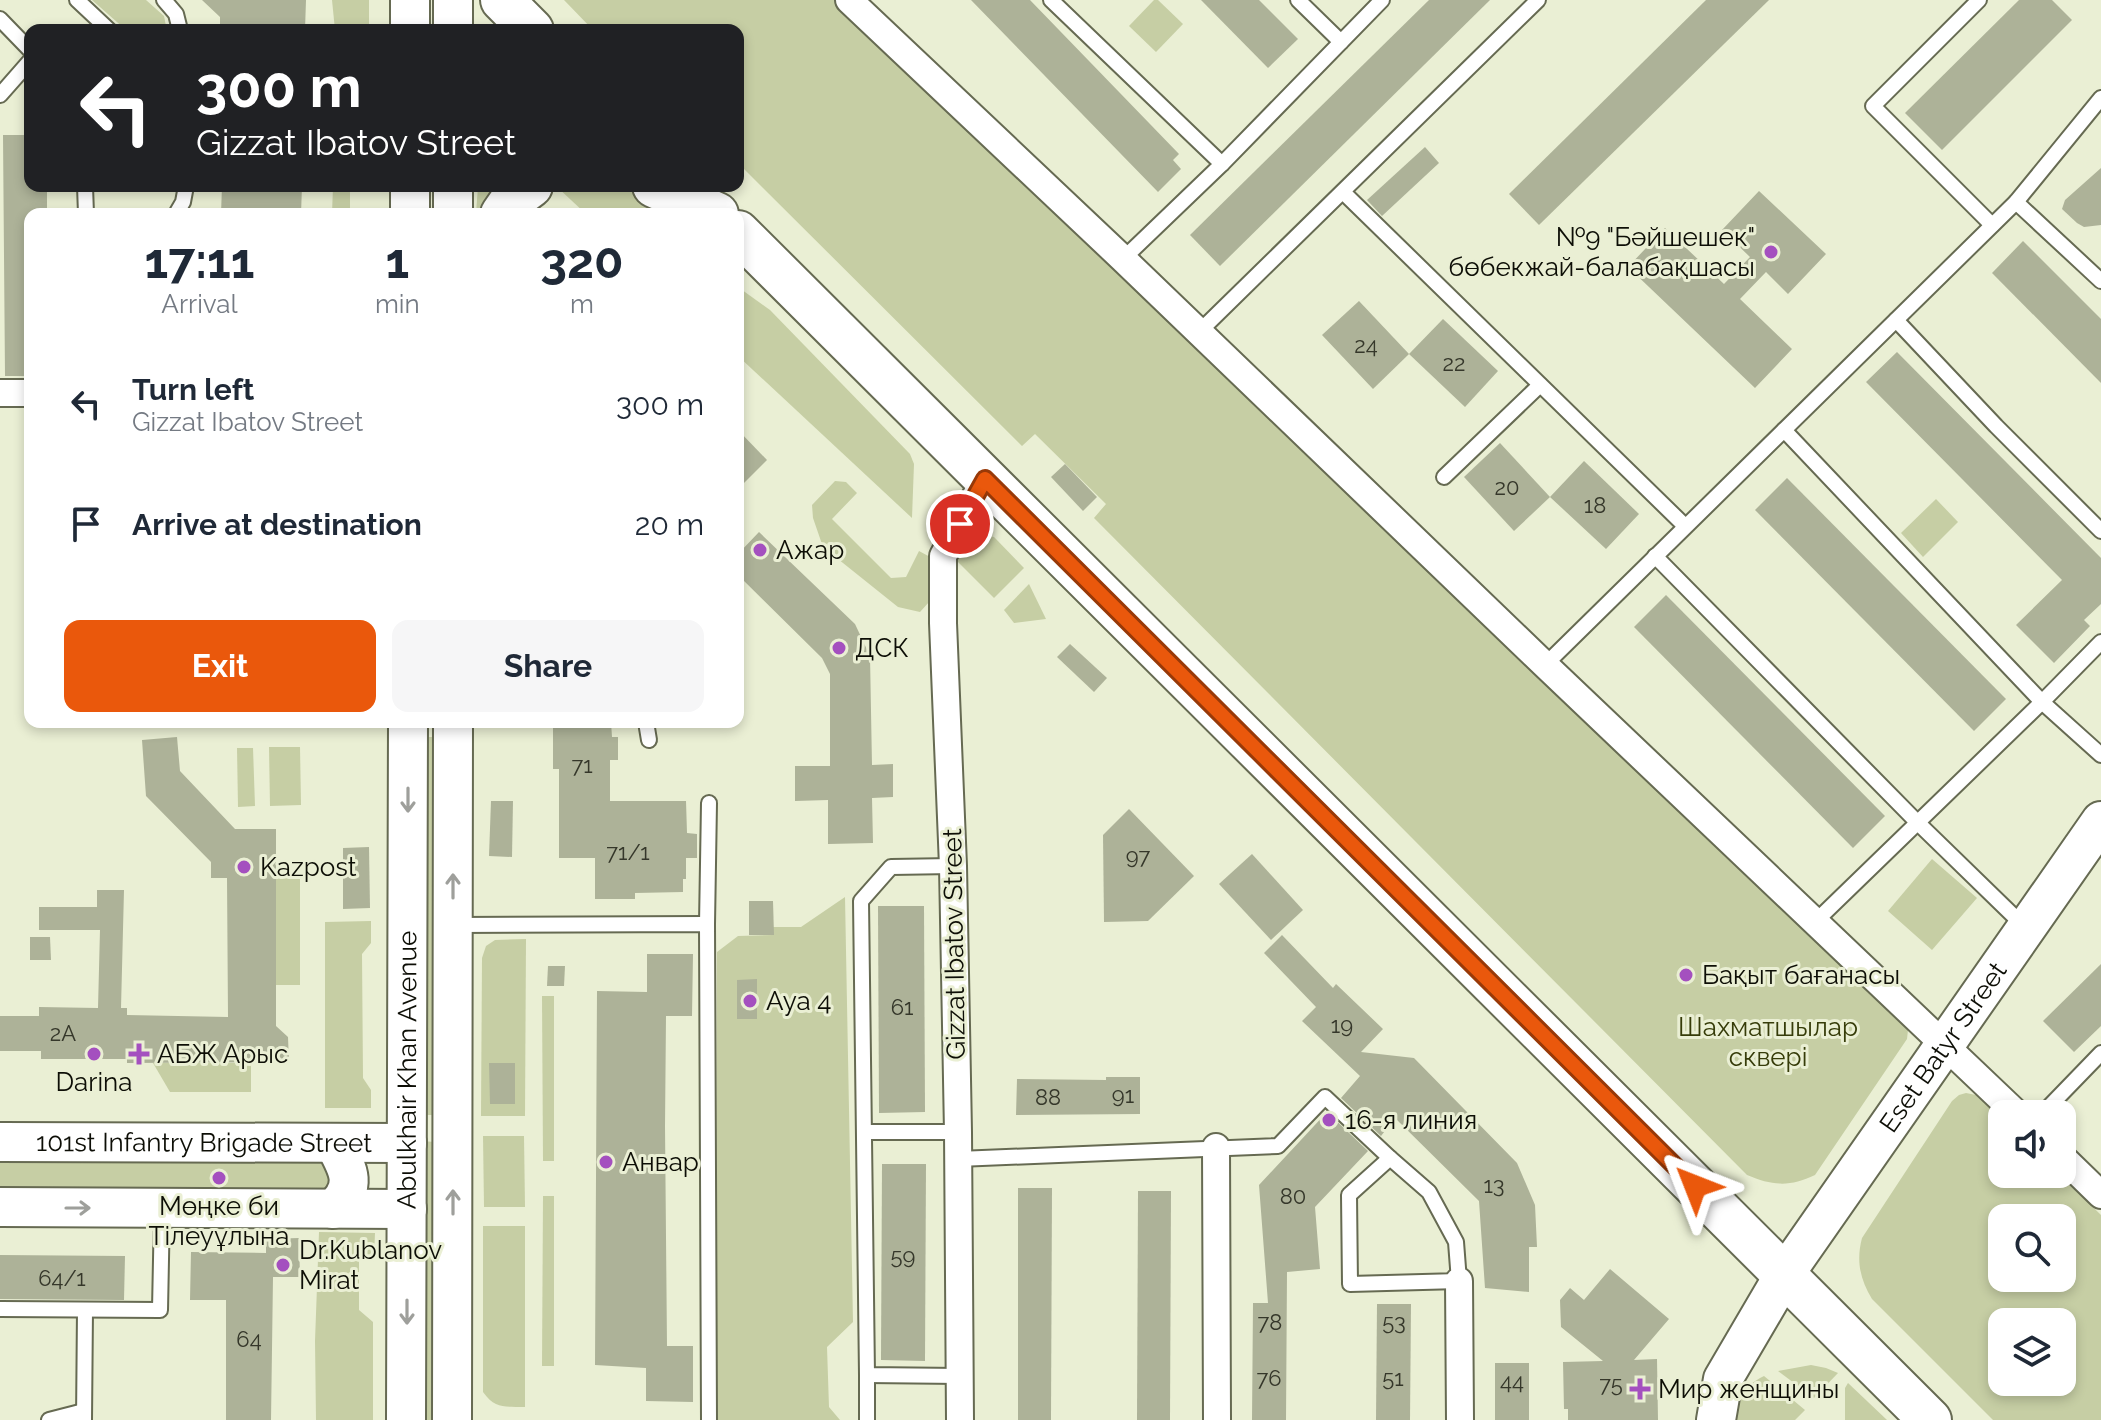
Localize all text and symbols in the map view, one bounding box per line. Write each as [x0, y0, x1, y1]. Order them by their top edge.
text: 300 m [196, 54, 362, 120]
icon: left [64, 56, 168, 160]
text: Gizzat Ibatov Street [196, 121, 516, 163]
place label: №9 "Бәйшешек" бөбекжай-балабақшасы [1448, 222, 1755, 282]
text: 17:11 [145, 233, 254, 289]
text: 1 [385, 233, 409, 289]
text: 320 [540, 233, 624, 289]
marker: №9 "Бәйшешек" бөбекжай-балабақшасы [1762, 243, 1780, 261]
text: Arrival [161, 289, 238, 319]
text: min [375, 289, 420, 319]
text: m [570, 289, 594, 319]
house number: 24 [1354, 332, 1378, 358]
house number: 22 [1443, 350, 1465, 376]
text: Turn left [132, 372, 254, 407]
icon: left [64, 382, 108, 426]
text: 300 m [616, 387, 704, 422]
text: Gizzat Ibatov Street [132, 407, 363, 437]
house number: 20 [1495, 474, 1519, 500]
pin [926, 490, 994, 558]
house number: 18 [1584, 492, 1606, 518]
icon: arrive [64, 502, 108, 546]
icon: arrive [938, 502, 982, 546]
text: Arrive at destination [132, 507, 422, 542]
text: 20 m [635, 507, 704, 542]
place label: Ажар [776, 535, 844, 565]
marker: Ажар [751, 541, 769, 559]
button: Exit [64, 620, 376, 712]
button: Share [392, 620, 704, 712]
place label: ДСК [855, 633, 909, 663]
marker: ДСК [830, 639, 848, 657]
house number: 71 [571, 752, 593, 778]
one-way arrow [400, 786, 416, 813]
street label: Gizzat Ibatov Street [937, 828, 971, 1060]
house number: 71/1 [606, 839, 650, 865]
house number: 97 [1126, 843, 1150, 869]
place label: Kazpost [260, 852, 357, 882]
marker: Kazpost [235, 858, 253, 876]
one-way arrow [445, 873, 461, 900]
street label: Abulkhair Khan Avenue [392, 931, 422, 1209]
street label: Eset Batyr Street [1873, 956, 2013, 1138]
place label: Бақыт бағанасы [1702, 960, 1900, 990]
marker: Бақыт бағанасы [1677, 966, 1695, 984]
place label: Aya 4 [766, 986, 831, 1016]
marker: Aya 4 [741, 992, 759, 1010]
house number: 61 [891, 994, 913, 1020]
house number: 19 [1331, 1012, 1353, 1038]
park label: Шахматшылар сквері [1678, 1012, 1858, 1072]
house number: 2А [50, 1020, 76, 1046]
place label: АБЖ Арыс [157, 1039, 288, 1069]
marker: АБЖ Арыс [128, 1043, 150, 1065]
marker: Darina [85, 1045, 103, 1063]
place label: Darina [56, 1067, 132, 1097]
house number: 91 [1112, 1082, 1134, 1108]
house number: 88 [1035, 1084, 1061, 1110]
map controls [1988, 1100, 2076, 1396]
button: sound [1988, 1100, 2076, 1188]
place label: 16-я линия [1345, 1105, 1477, 1135]
marker: 16-я линия [1320, 1111, 1338, 1129]
street label: 101st Infantry Brigade Street [36, 1127, 372, 1158]
position arrow [1653, 1144, 1737, 1228]
place label: Анвар [622, 1147, 699, 1177]
marker: Анвар [597, 1153, 615, 1171]
marker: Мөңке би Тілеуұлына [210, 1169, 228, 1187]
house number: 13 [1483, 1172, 1505, 1198]
house number: 80 [1280, 1183, 1306, 1209]
one-way arrow [445, 1189, 461, 1216]
place label: Мөңке би Тілеуұлына [149, 1191, 289, 1251]
one-way arrow [64, 1200, 91, 1216]
button: search [1988, 1204, 2076, 1292]
place label: Dr.Kublanov Mirat [299, 1235, 442, 1295]
house number: 59 [891, 1243, 915, 1269]
marker: Dr.Kublanov Mirat [274, 1256, 292, 1274]
house number: 64/1 [38, 1265, 86, 1291]
one-way arrow [399, 1298, 414, 1325]
button: layers [1988, 1308, 2076, 1396]
house number: 78 [1258, 1309, 1282, 1335]
house number: 53 [1382, 1309, 1406, 1335]
house number: 64 [236, 1326, 262, 1352]
house number: 76 [1256, 1365, 1282, 1391]
house number: 51 [1382, 1365, 1404, 1391]
house number: 44 [1500, 1368, 1524, 1394]
house number: 75 [1599, 1371, 1623, 1397]
place label: Мир женщины [1658, 1374, 1839, 1404]
marker: Мир женщины [1629, 1378, 1651, 1400]

